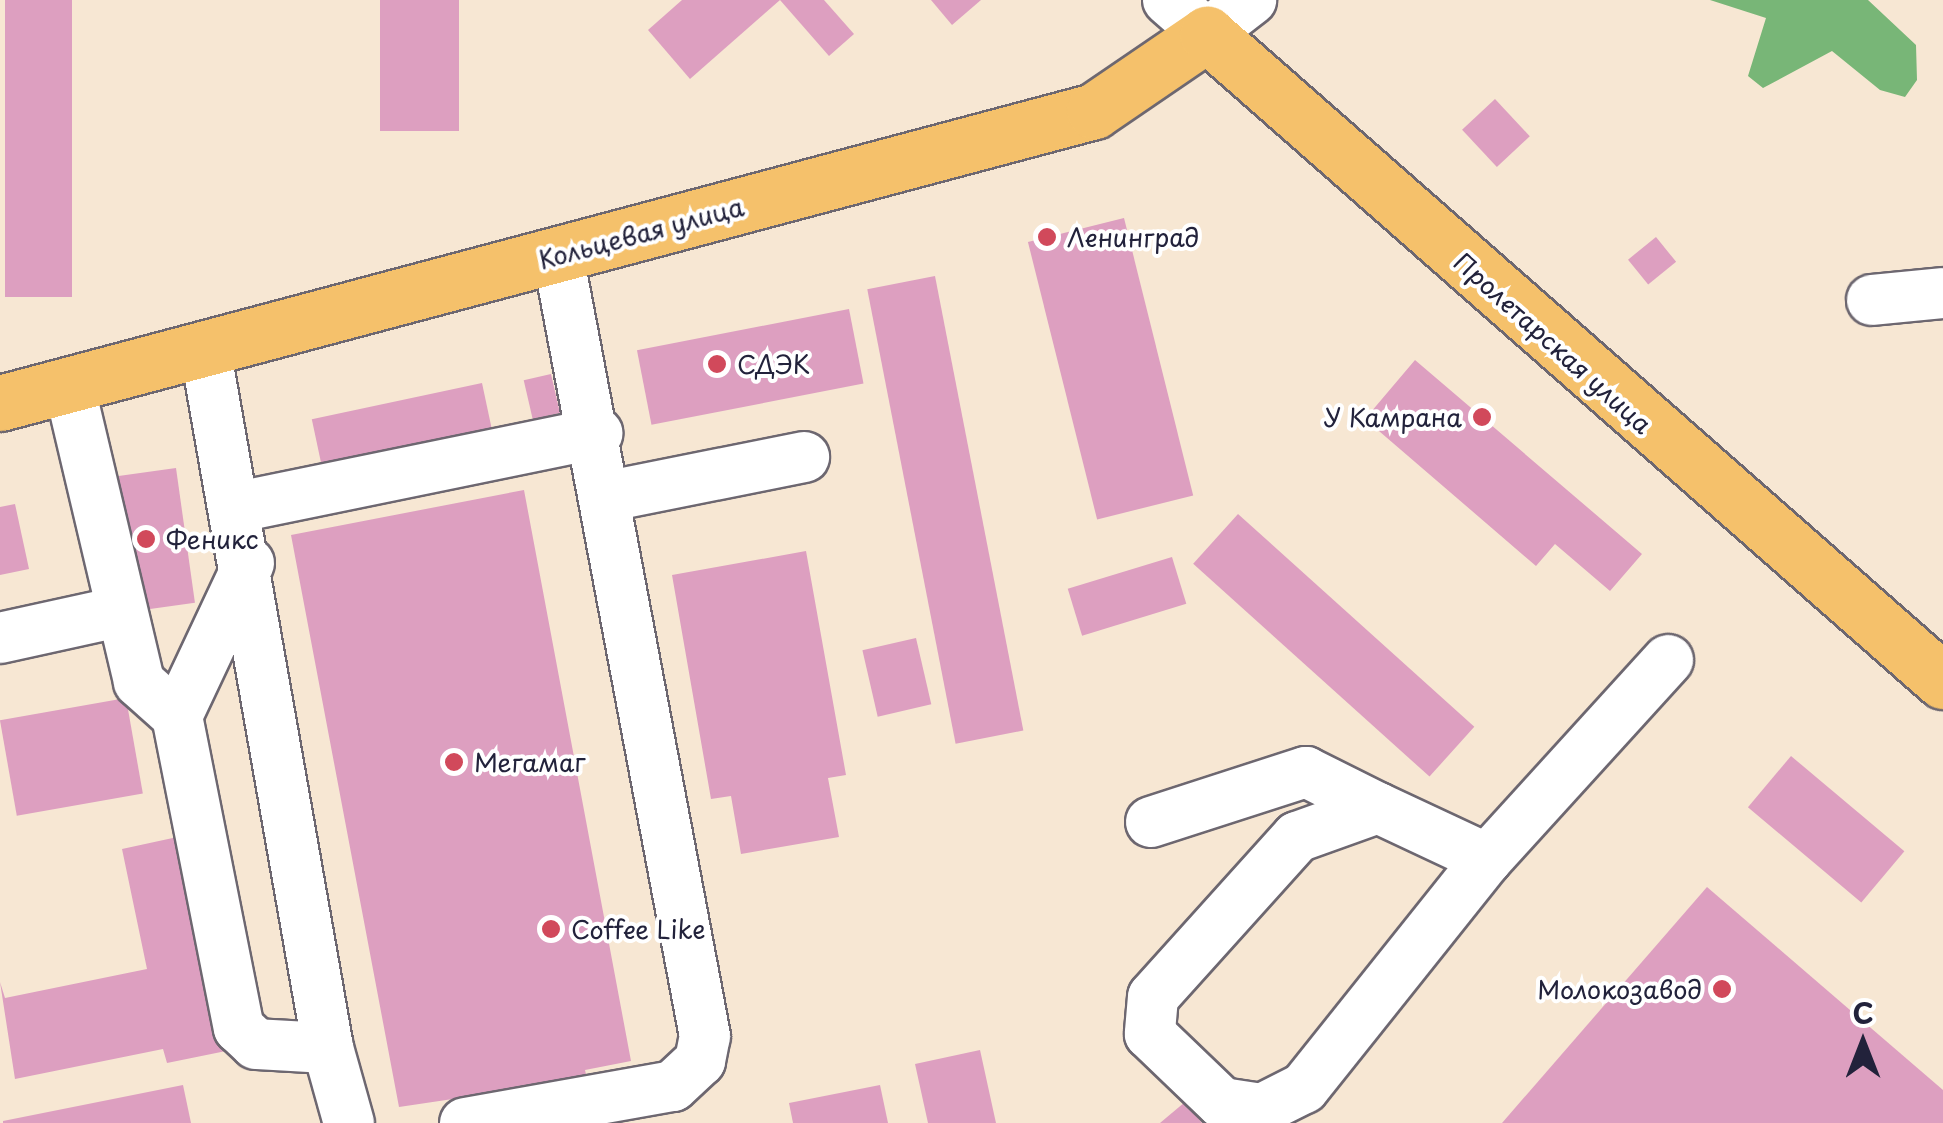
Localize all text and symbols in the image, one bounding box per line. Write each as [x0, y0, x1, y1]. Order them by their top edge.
street label: Кольцевая улица [535, 191, 747, 275]
place label: Ленинград [1067, 222, 1199, 252]
marker: Ленинград [1036, 226, 1058, 248]
street label: Пролетарская улица [1448, 246, 1658, 440]
place label: СДЭК [737, 349, 810, 379]
marker: СДЭК [706, 353, 728, 375]
place label: У Камрана [1323, 402, 1462, 432]
marker: У Камрана [1471, 406, 1493, 428]
place label: Феникс [166, 524, 258, 554]
marker: Феникс [135, 528, 157, 550]
place label: Мегамаг [474, 747, 585, 777]
marker: Мегамаг [443, 751, 465, 773]
place label: Coffee Like [571, 914, 707, 944]
marker: Coffee Like [540, 918, 562, 940]
place label: Молокозавод [1537, 974, 1702, 1004]
marker: Молокозавод [1711, 978, 1733, 1000]
text: С [1852, 991, 1874, 1034]
north arrow [1813, 993, 1913, 1093]

